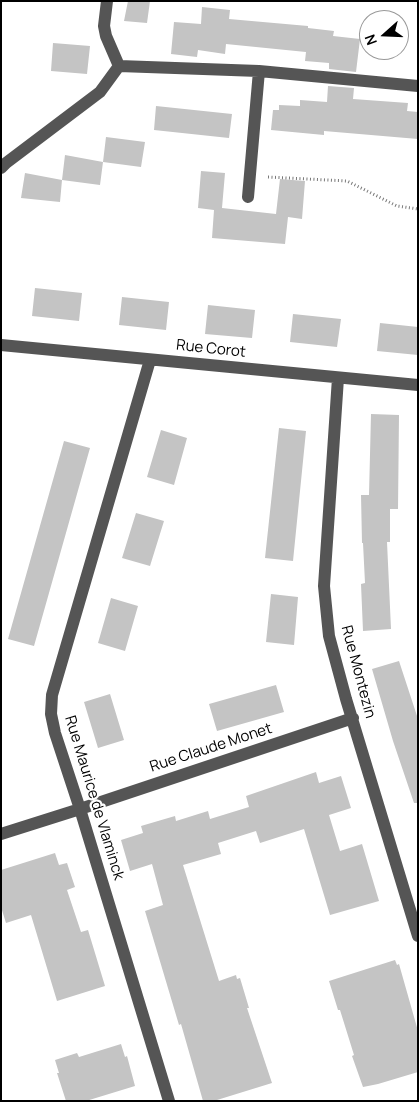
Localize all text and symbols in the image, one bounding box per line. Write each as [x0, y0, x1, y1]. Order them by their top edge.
north arrow [359, 10, 409, 60]
text: N [360, 32, 381, 48]
street label: Rue Corot [175, 336, 247, 362]
street label: Rue Montezin [337, 624, 379, 720]
street label: Rue Maurice de Vlaminck [60, 714, 128, 882]
street label: Rue Claude Monet [148, 720, 274, 776]

